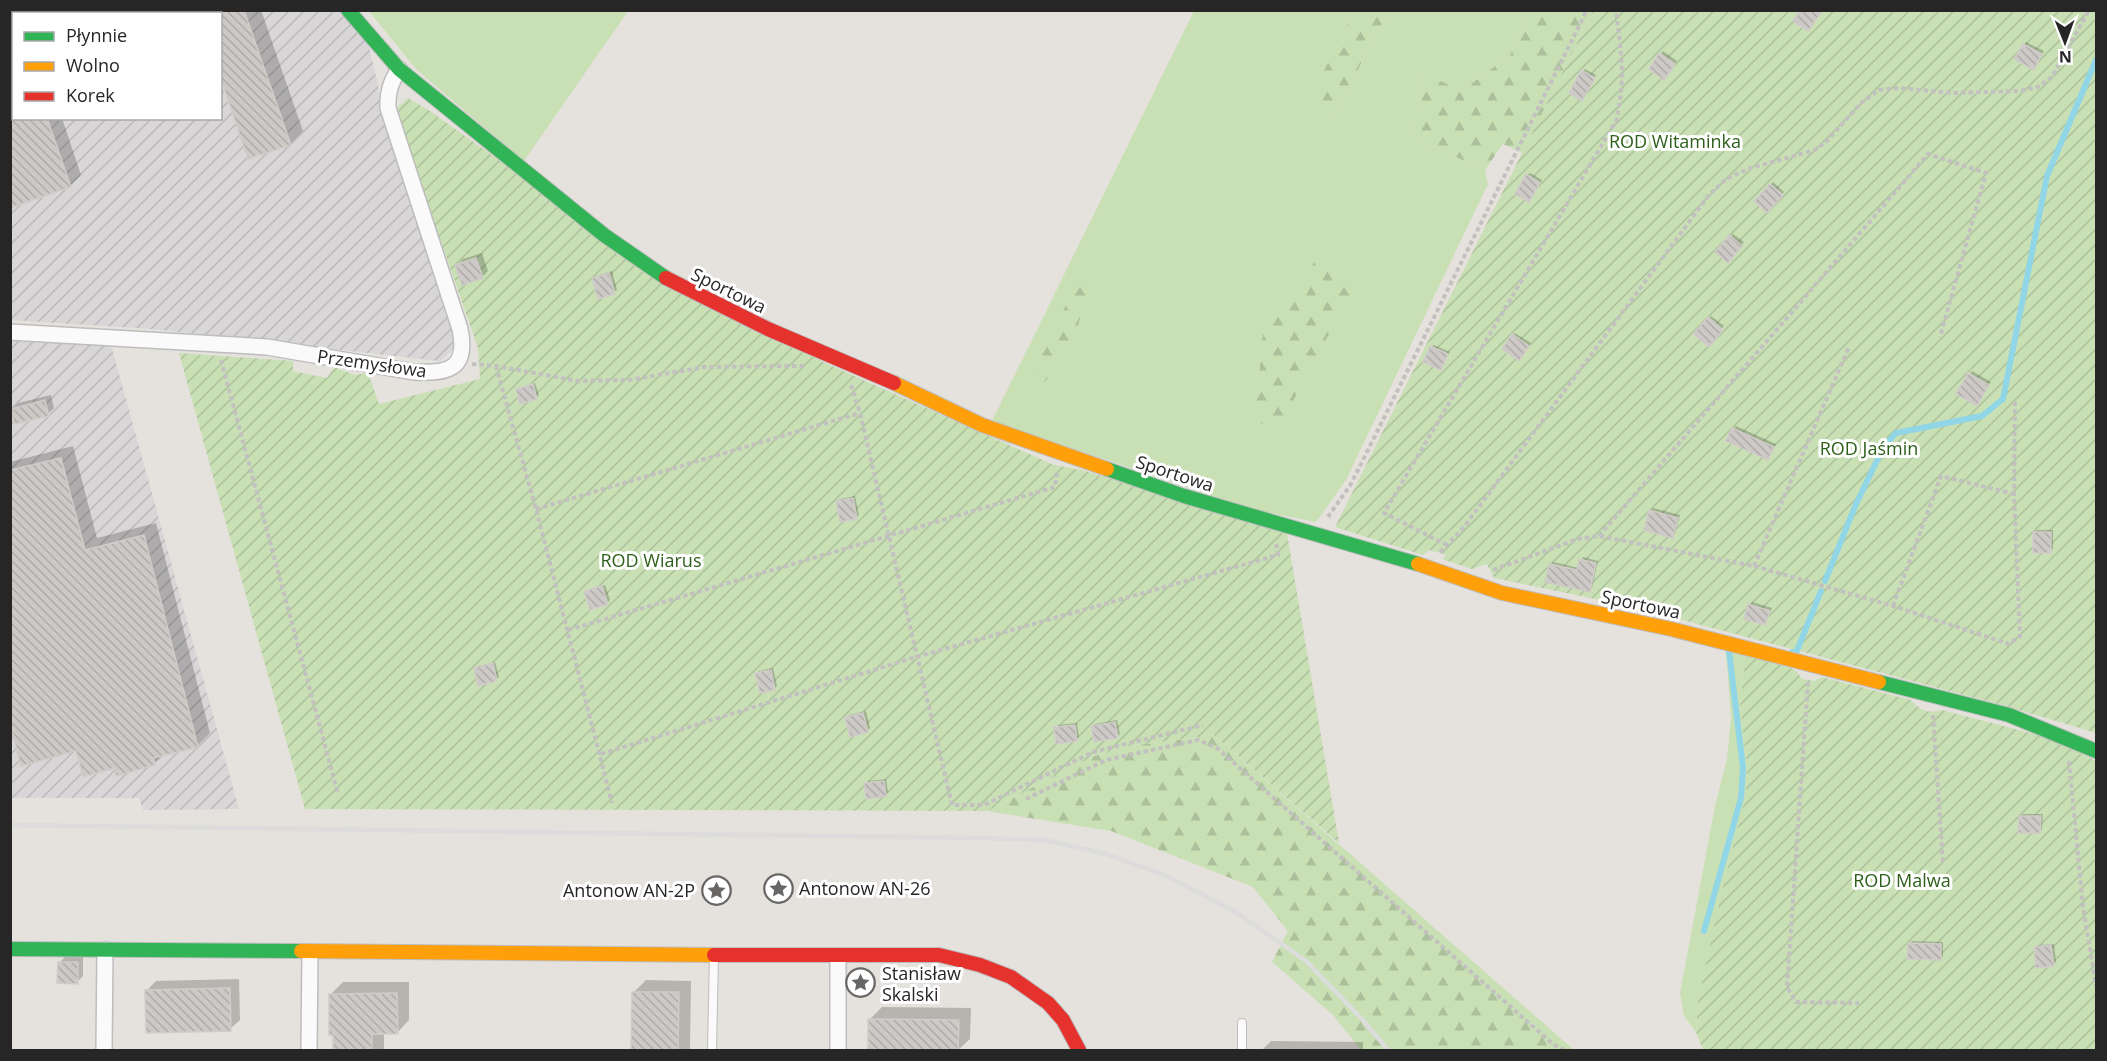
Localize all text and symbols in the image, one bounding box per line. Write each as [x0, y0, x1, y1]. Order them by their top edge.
legend [12, 12, 222, 120]
north arrow [2035, 12, 2095, 72]
text: Płynnie [66, 23, 127, 47]
text: N [2059, 46, 2072, 68]
text: Wolno [66, 53, 120, 77]
text: Korek [66, 83, 115, 107]
park label: ROD Witaminka [1609, 129, 1741, 153]
street label: Sportowa [688, 262, 770, 318]
street label: Przemysłowa [316, 343, 428, 383]
park label: ROD Jaśmin [1820, 436, 1918, 460]
street label: Sportowa [1133, 449, 1217, 497]
park label: ROD Wiarus [601, 548, 702, 572]
street label: Sportowa [1599, 584, 1683, 624]
park label: ROD Malwa [1853, 868, 1951, 892]
place icon: Antonow AN-26 [762, 872, 794, 904]
place icon: Antonow AN-2P [700, 874, 732, 906]
place label: Antonow AN-26 [799, 876, 930, 900]
place label: Antonow AN-2P [563, 878, 695, 902]
place label: Stanisław Skalski [882, 961, 961, 1006]
place icon: Stanisław Skalski [845, 967, 877, 999]

